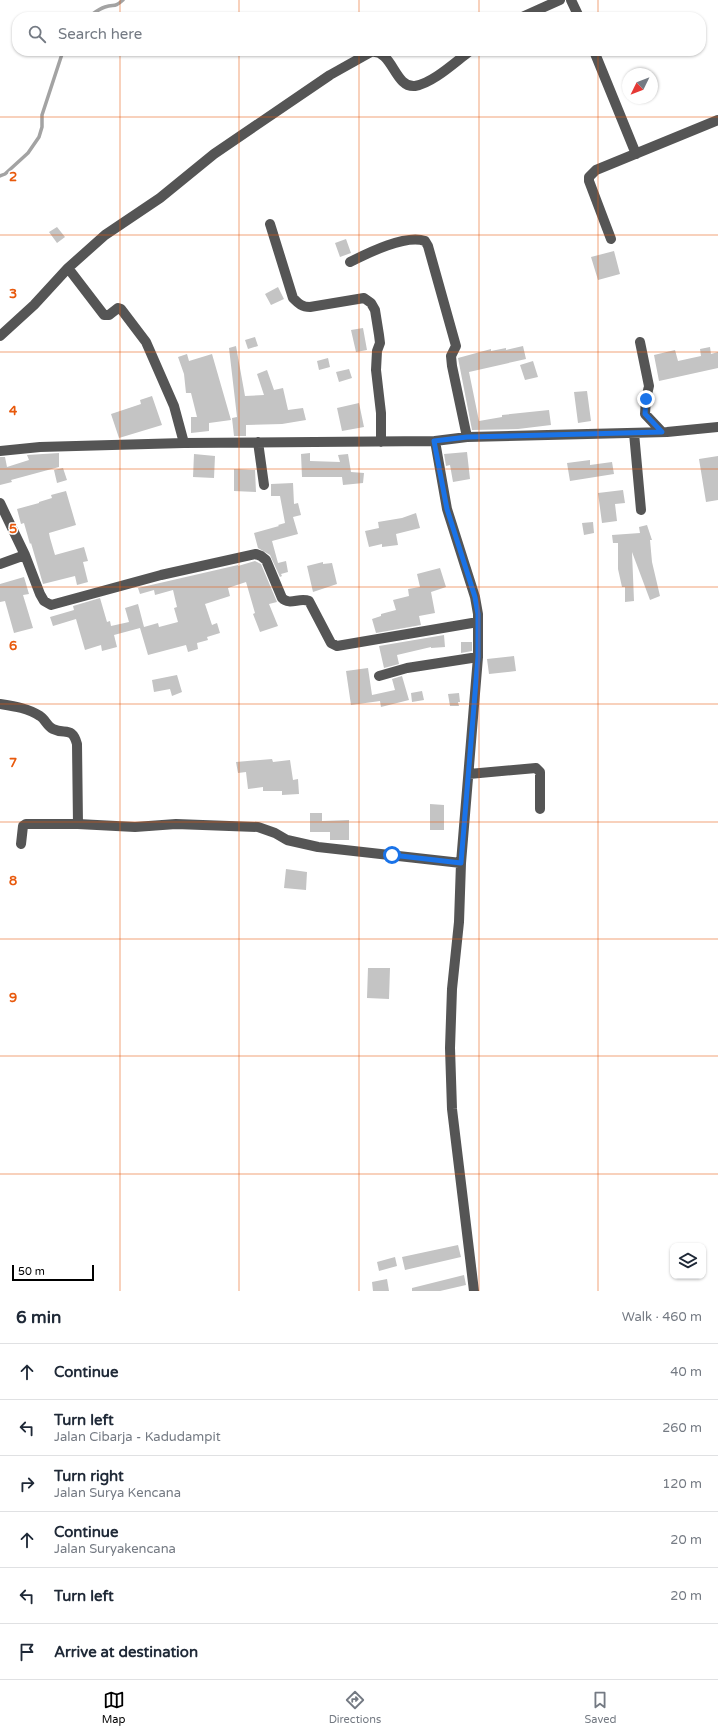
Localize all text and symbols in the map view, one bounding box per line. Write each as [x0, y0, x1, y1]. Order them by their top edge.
search box [12, 12, 706, 56]
icon: search [26, 23, 48, 45]
text: Search here [58, 25, 142, 43]
north arrow [622, 68, 658, 104]
text: 2 [9, 169, 17, 185]
text: 3 [9, 286, 17, 302]
route end [637, 390, 655, 408]
text: 4 [9, 403, 18, 419]
text: 5 [9, 521, 17, 537]
text: 6 [9, 638, 17, 654]
text: 7 [9, 755, 17, 771]
route start [383, 846, 401, 864]
text: 8 [9, 873, 17, 889]
text: 9 [9, 990, 17, 1006]
map controls [670, 1243, 706, 1279]
button: layers [670, 1243, 706, 1279]
scale bar [12, 1263, 94, 1282]
text: 50 m [18, 1265, 45, 1278]
text: 6 min [16, 1307, 61, 1328]
text: Walk · 460 m [622, 1309, 702, 1325]
icon: ahead [16, 1361, 38, 1383]
text: Continue [54, 1363, 118, 1381]
text: 40 m [670, 1364, 702, 1380]
text: Turn left [54, 1411, 114, 1429]
icon: left [16, 1417, 38, 1439]
text: 260 m [662, 1420, 702, 1436]
text: Jalan Cibarja - Kadudampit [54, 1429, 221, 1445]
text: Turn right [54, 1467, 124, 1485]
icon: right [16, 1473, 38, 1495]
text: 120 m [662, 1476, 702, 1492]
text: Jalan Surya Kencana [54, 1485, 181, 1501]
text: Continue [54, 1523, 118, 1541]
icon: ahead [16, 1529, 38, 1551]
text: 20 m [670, 1532, 702, 1548]
text: Jalan Suryakencana [54, 1541, 176, 1557]
icon: left [16, 1585, 38, 1607]
text: Turn left [54, 1587, 114, 1605]
text: 20 m [670, 1588, 702, 1604]
icon: arrive [16, 1641, 38, 1663]
text: Arrive at destination [54, 1643, 198, 1661]
tab: Map [102, 1689, 125, 1726]
tab: Directions [329, 1689, 381, 1726]
tab: Saved [585, 1689, 616, 1726]

